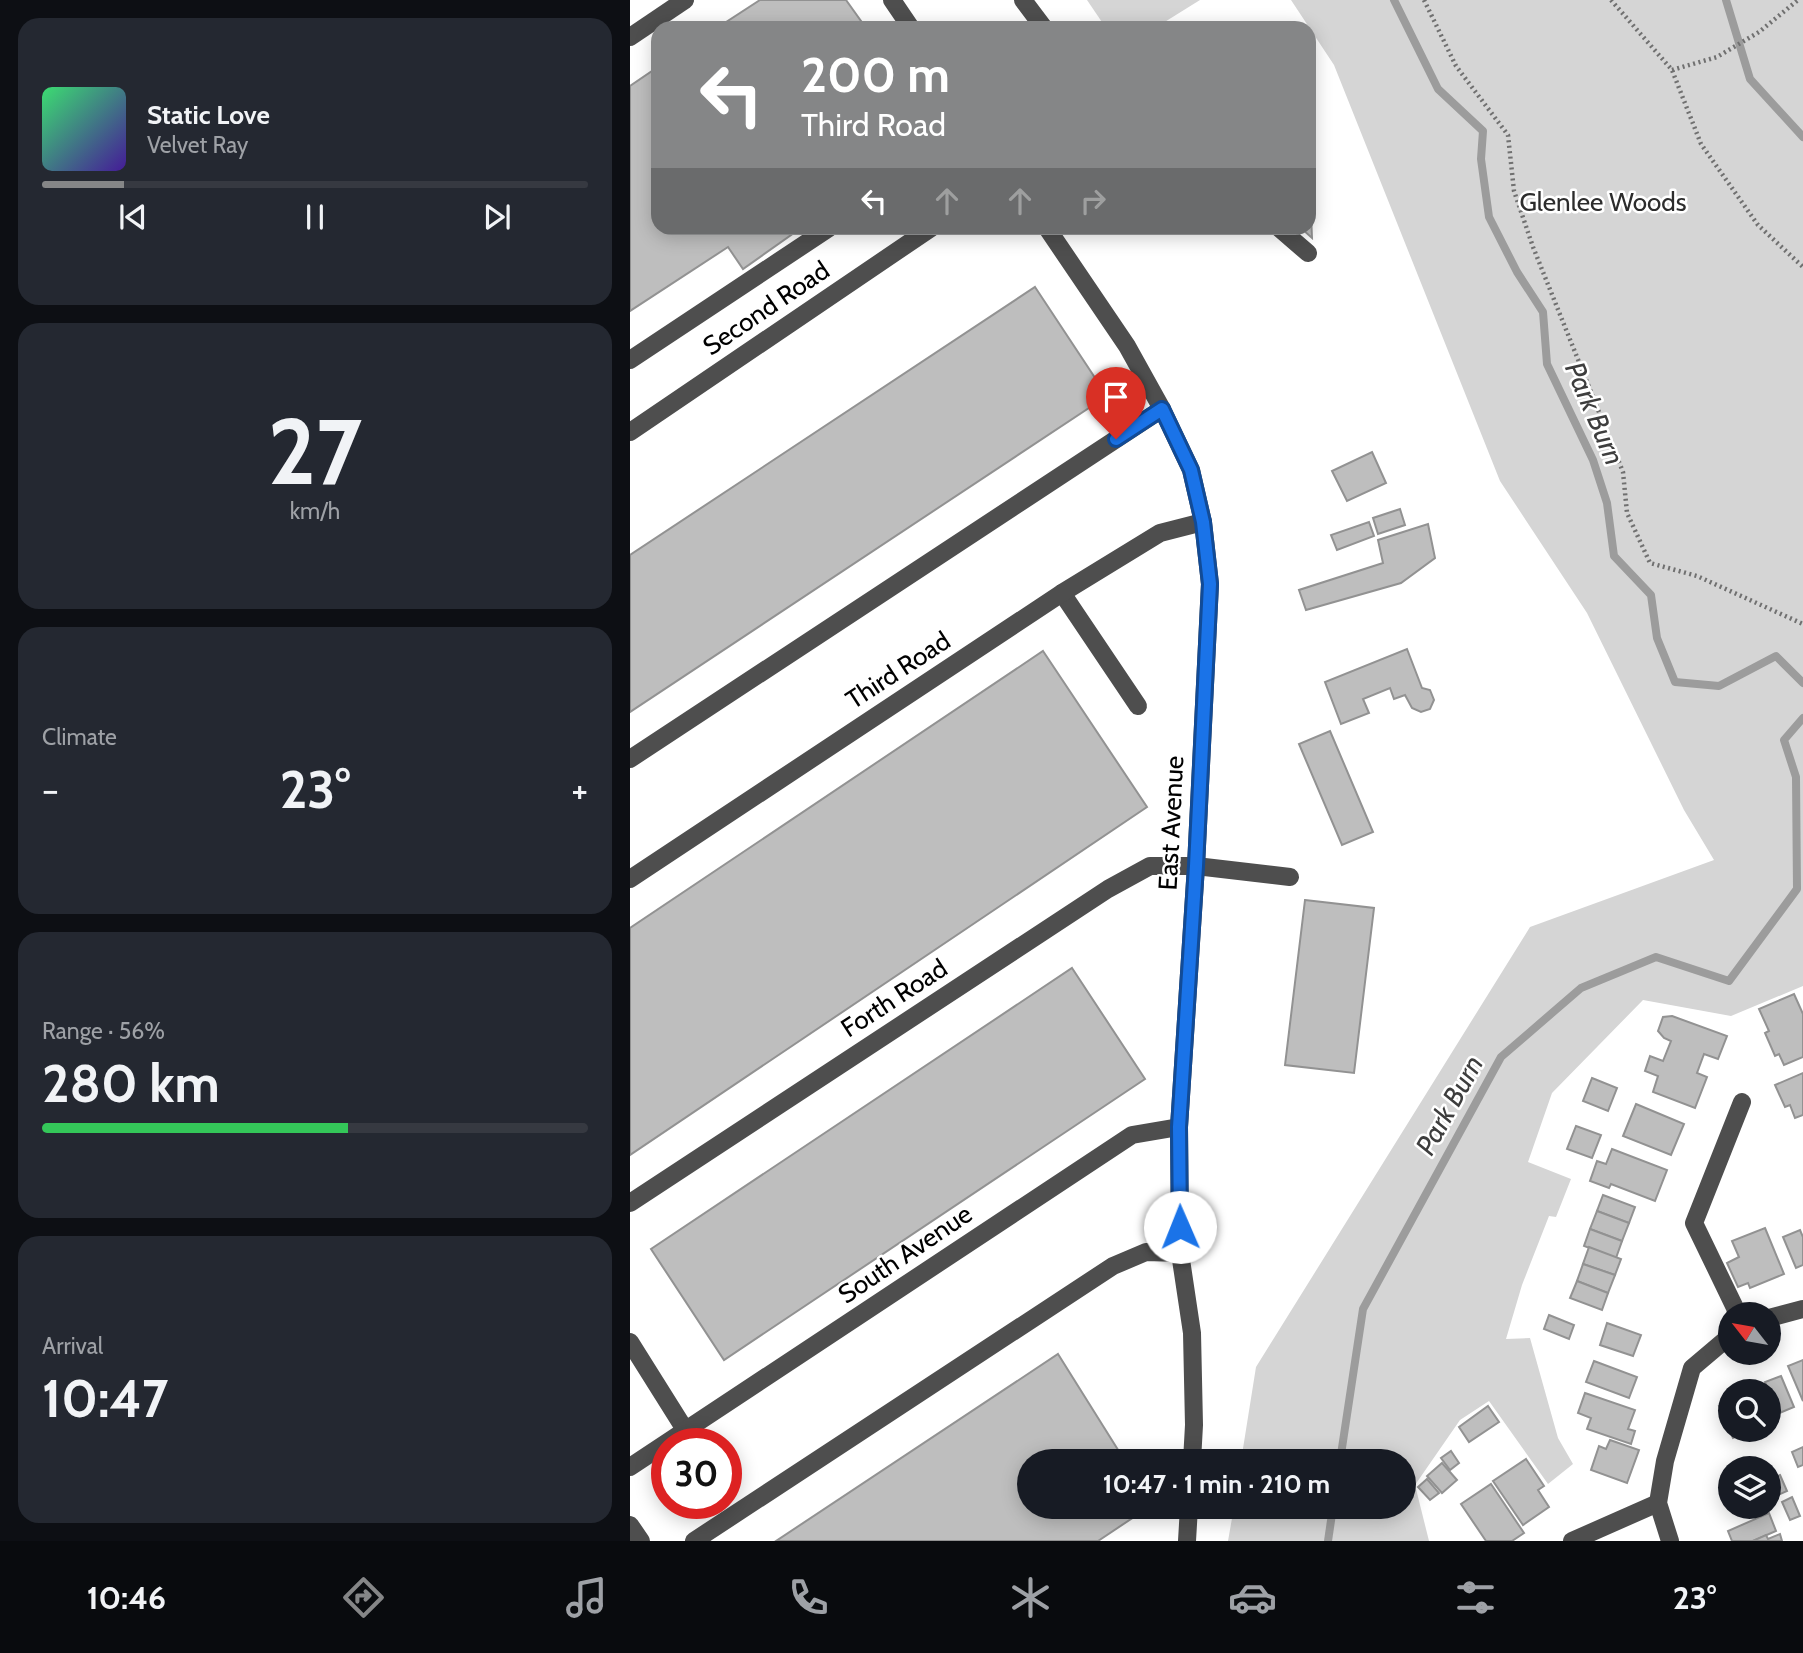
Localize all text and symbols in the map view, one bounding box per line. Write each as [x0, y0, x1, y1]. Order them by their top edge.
text: 200 m [801, 45, 950, 104]
icon: left [686, 49, 777, 140]
text: Static Love [147, 99, 270, 131]
text: Third Road [801, 105, 946, 144]
text: Velvet Ray [147, 131, 248, 159]
icon: left [855, 182, 893, 220]
icon: ahead [928, 182, 966, 220]
icon: ahead [1001, 182, 1039, 220]
icon: right [1074, 182, 1112, 220]
park label: Glenlee Woods [1519, 186, 1687, 218]
icon: previous [114, 198, 152, 236]
icon: pause [296, 198, 334, 236]
icon: next [478, 198, 516, 236]
street label: Second Road [697, 254, 835, 362]
water label: Park Burn [1558, 356, 1632, 470]
pin [1086, 367, 1146, 439]
icon: arrive [1097, 378, 1135, 416]
text: 27 [268, 396, 362, 507]
text: km/h [290, 497, 340, 525]
street label: Third Road [840, 624, 956, 716]
text: Climate [42, 723, 117, 751]
street label: East Avenue [1151, 755, 1191, 891]
text: 23° [280, 758, 350, 821]
text: − [42, 766, 59, 813]
text: + [571, 766, 588, 813]
street label: Forth Road [835, 952, 953, 1044]
text: Range · 56% [42, 1017, 165, 1045]
water label: Park Burn [1408, 1049, 1490, 1161]
text: 280 km [42, 1052, 220, 1115]
position arrow [1143, 1190, 1217, 1264]
street label: South Avenue [832, 1198, 978, 1310]
north arrow [1718, 1302, 1782, 1365]
map controls [1718, 1302, 1781, 1519]
text: Arrival [42, 1332, 103, 1360]
text: 10:47 [42, 1367, 168, 1430]
button: search [1718, 1379, 1781, 1442]
speed limit sign: 30 [651, 1428, 742, 1519]
button: layers [1718, 1456, 1781, 1519]
text: 10:47 · 1 min · 210 m [1103, 1468, 1330, 1500]
icon: directions [339, 1573, 388, 1622]
icon: music [562, 1573, 611, 1622]
icon: phone [784, 1573, 833, 1622]
icon: climate [1006, 1573, 1055, 1622]
icon: car [1228, 1573, 1277, 1622]
icon: filters [1451, 1573, 1500, 1622]
text: 10:46 [87, 1578, 166, 1617]
text: 23° [1673, 1578, 1716, 1617]

